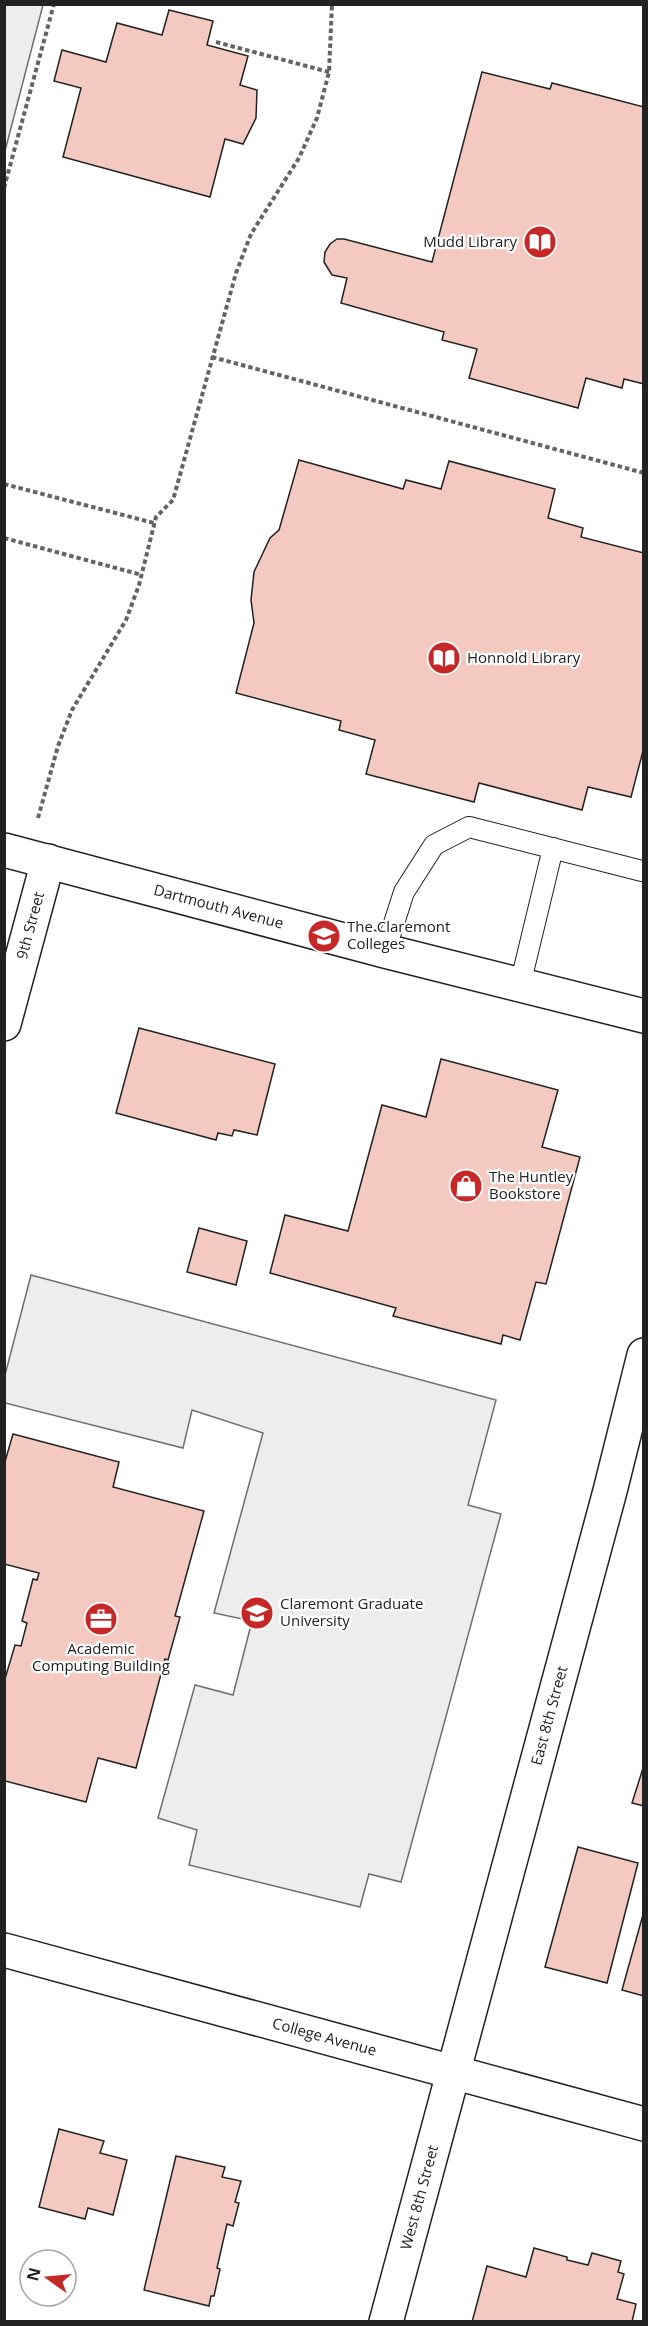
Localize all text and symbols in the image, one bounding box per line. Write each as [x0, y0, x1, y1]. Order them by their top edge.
library icon: Mudd Library [522, 224, 558, 260]
place label: Mudd Library [423, 231, 517, 251]
library icon: Honnold Library [426, 640, 462, 676]
place label: Honnold Library [467, 647, 581, 667]
street label: Dartmouth Avenue [152, 879, 286, 933]
street label: 9th Street [11, 889, 48, 961]
place label: The Claremont Colleges [347, 916, 450, 953]
school or university icon: The Claremont Colleges [306, 918, 342, 954]
place label: The Huntley Bookstore [489, 1166, 574, 1203]
shop icon: The Huntley Bookstore [448, 1168, 484, 1204]
place label: Claremont Graduate University [280, 1593, 423, 1630]
school or university icon: Claremont Graduate University [239, 1595, 275, 1631]
office icon: Academic Computing Building [83, 1601, 119, 1637]
place label: Academic Computing Building [32, 1638, 170, 1675]
street label: East 8th Street [526, 1663, 571, 1767]
street label: College Avenue [270, 2012, 379, 2060]
street label: West 8th Street [395, 2143, 442, 2252]
north arrow [18, 2248, 78, 2308]
text: N [21, 2265, 46, 2283]

